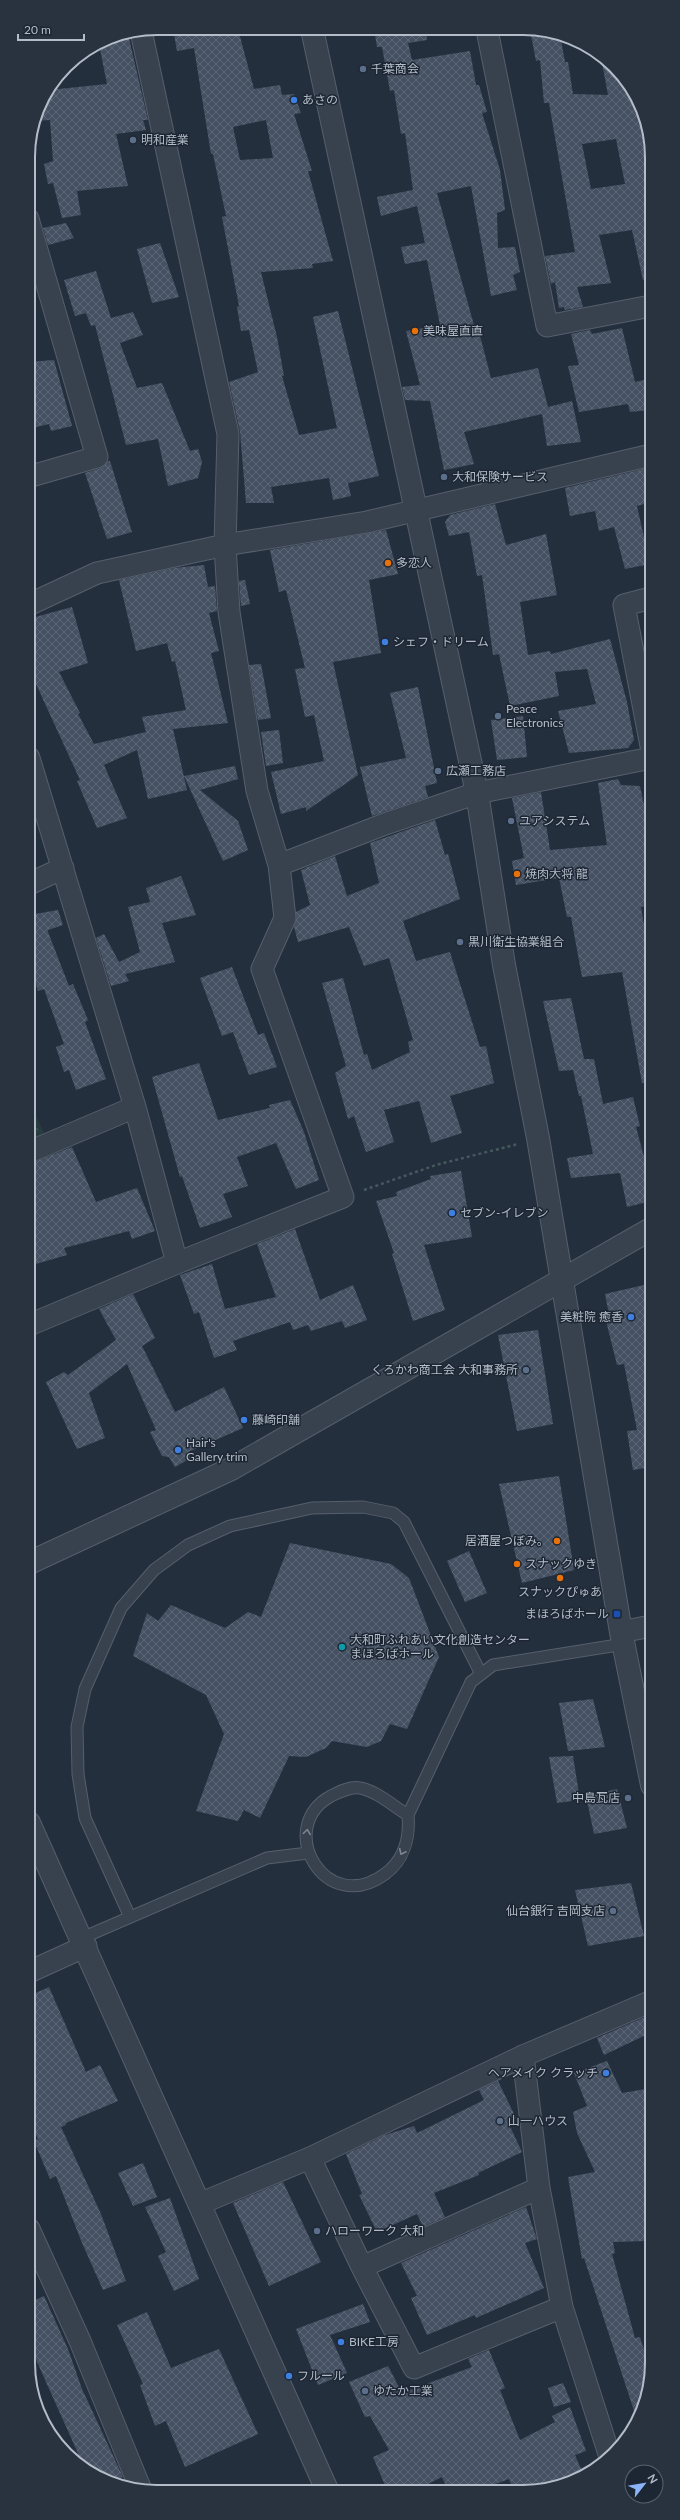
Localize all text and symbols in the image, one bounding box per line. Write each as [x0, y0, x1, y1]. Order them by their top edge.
scale bar [18, 16, 84, 42]
text: 20 m [24, 22, 51, 37]
place label: 千葉商会 [371, 61, 419, 76]
marker: 千葉商会 [358, 64, 368, 74]
place label: あさの [302, 92, 338, 107]
marker: あさの [289, 95, 299, 105]
place label: 明和産業 [141, 132, 189, 147]
marker: 明和産業 [128, 135, 138, 145]
place label: 美味屋直直 [423, 323, 483, 338]
marker: 美味屋直直 [410, 326, 420, 336]
place label: 大和保険サービス [452, 469, 548, 484]
marker: 大和保険サービス [439, 472, 449, 482]
place label: 多恋人 [396, 555, 432, 570]
marker: 多恋人 [383, 558, 393, 568]
place label: シェフ・ドリーム [393, 634, 489, 649]
marker: シェフ・ドリーム [380, 637, 390, 647]
place label: Peace Electronics [506, 701, 564, 730]
marker: Peace Electronics [493, 711, 503, 721]
place label: 広瀬工務店 [446, 763, 506, 778]
marker: 広瀬工務店 [433, 766, 443, 776]
place label: ユアシステム [519, 813, 590, 828]
marker: ユアシステム [506, 816, 516, 826]
place label: 焼肉大将 龍 [525, 866, 588, 881]
marker: 焼肉大将 龍 [512, 869, 522, 879]
place label: 黒川衛生協業組合 [468, 934, 564, 949]
marker: 黒川衛生協業組合 [455, 937, 465, 947]
place label: セブン-イレブン [460, 1205, 548, 1220]
marker: セブン-イレブン [447, 1208, 457, 1218]
place label: 美粧院 癒香 [560, 1309, 623, 1324]
marker: 美粧院 癒香 [626, 1312, 636, 1322]
place label: くろかわ商工会 大和事務所 [371, 1362, 518, 1377]
marker: くろかわ商工会 大和事務所 [521, 1365, 531, 1375]
place label: 藤崎印舗 [252, 1412, 300, 1427]
marker: 藤崎印舗 [239, 1415, 249, 1425]
place label: Hair's Gallery trim [186, 1435, 248, 1464]
marker: Hair's Gallery trim [173, 1445, 183, 1455]
place label: 居酒屋つぼみ。 [465, 1533, 549, 1548]
marker: 居酒屋つぼみ。 [552, 1536, 562, 1546]
place label: スナックゆき [525, 1556, 597, 1571]
marker: スナックゆき [512, 1559, 522, 1569]
marker: スナックぴゅあ [555, 1573, 565, 1583]
place label: スナックぴゅあ [518, 1584, 602, 1599]
place label: まほろばホール [525, 1606, 609, 1621]
marker: まほろばホール [612, 1609, 622, 1619]
place label: 大和町ふれあい文化創造センター まほろばホール [350, 1632, 530, 1661]
marker: 大和町ふれあい文化創造センター まほろばホール [337, 1642, 347, 1652]
place label: 中島瓦店 [572, 1790, 620, 1805]
marker: 中島瓦店 [623, 1793, 633, 1803]
one-way arrow [302, 1829, 311, 1836]
one-way arrow [399, 1848, 407, 1856]
place label: 仙台銀行 吉岡支店 [506, 1903, 605, 1918]
marker: 仙台銀行 吉岡支店 [608, 1906, 618, 1916]
place label: ヘアメイク クラッチ [488, 2065, 598, 2080]
marker: ヘアメイク クラッチ [601, 2068, 611, 2078]
place label: 山一ハウス [508, 2113, 568, 2128]
marker: 山一ハウス [495, 2116, 505, 2126]
place label: ハローワーク 大和 [325, 2223, 424, 2238]
marker: ハローワーク 大和 [312, 2226, 322, 2236]
place label: BIKE工房 [349, 2334, 399, 2349]
marker: BIKE工房 [336, 2337, 346, 2347]
place label: フルール [297, 2368, 345, 2383]
marker: フルール [284, 2371, 294, 2381]
place label: ゆたか工業 [373, 2383, 433, 2398]
marker: ゆたか工業 [360, 2386, 370, 2396]
north arrow [624, 2464, 664, 2504]
text: N [645, 2472, 661, 2486]

